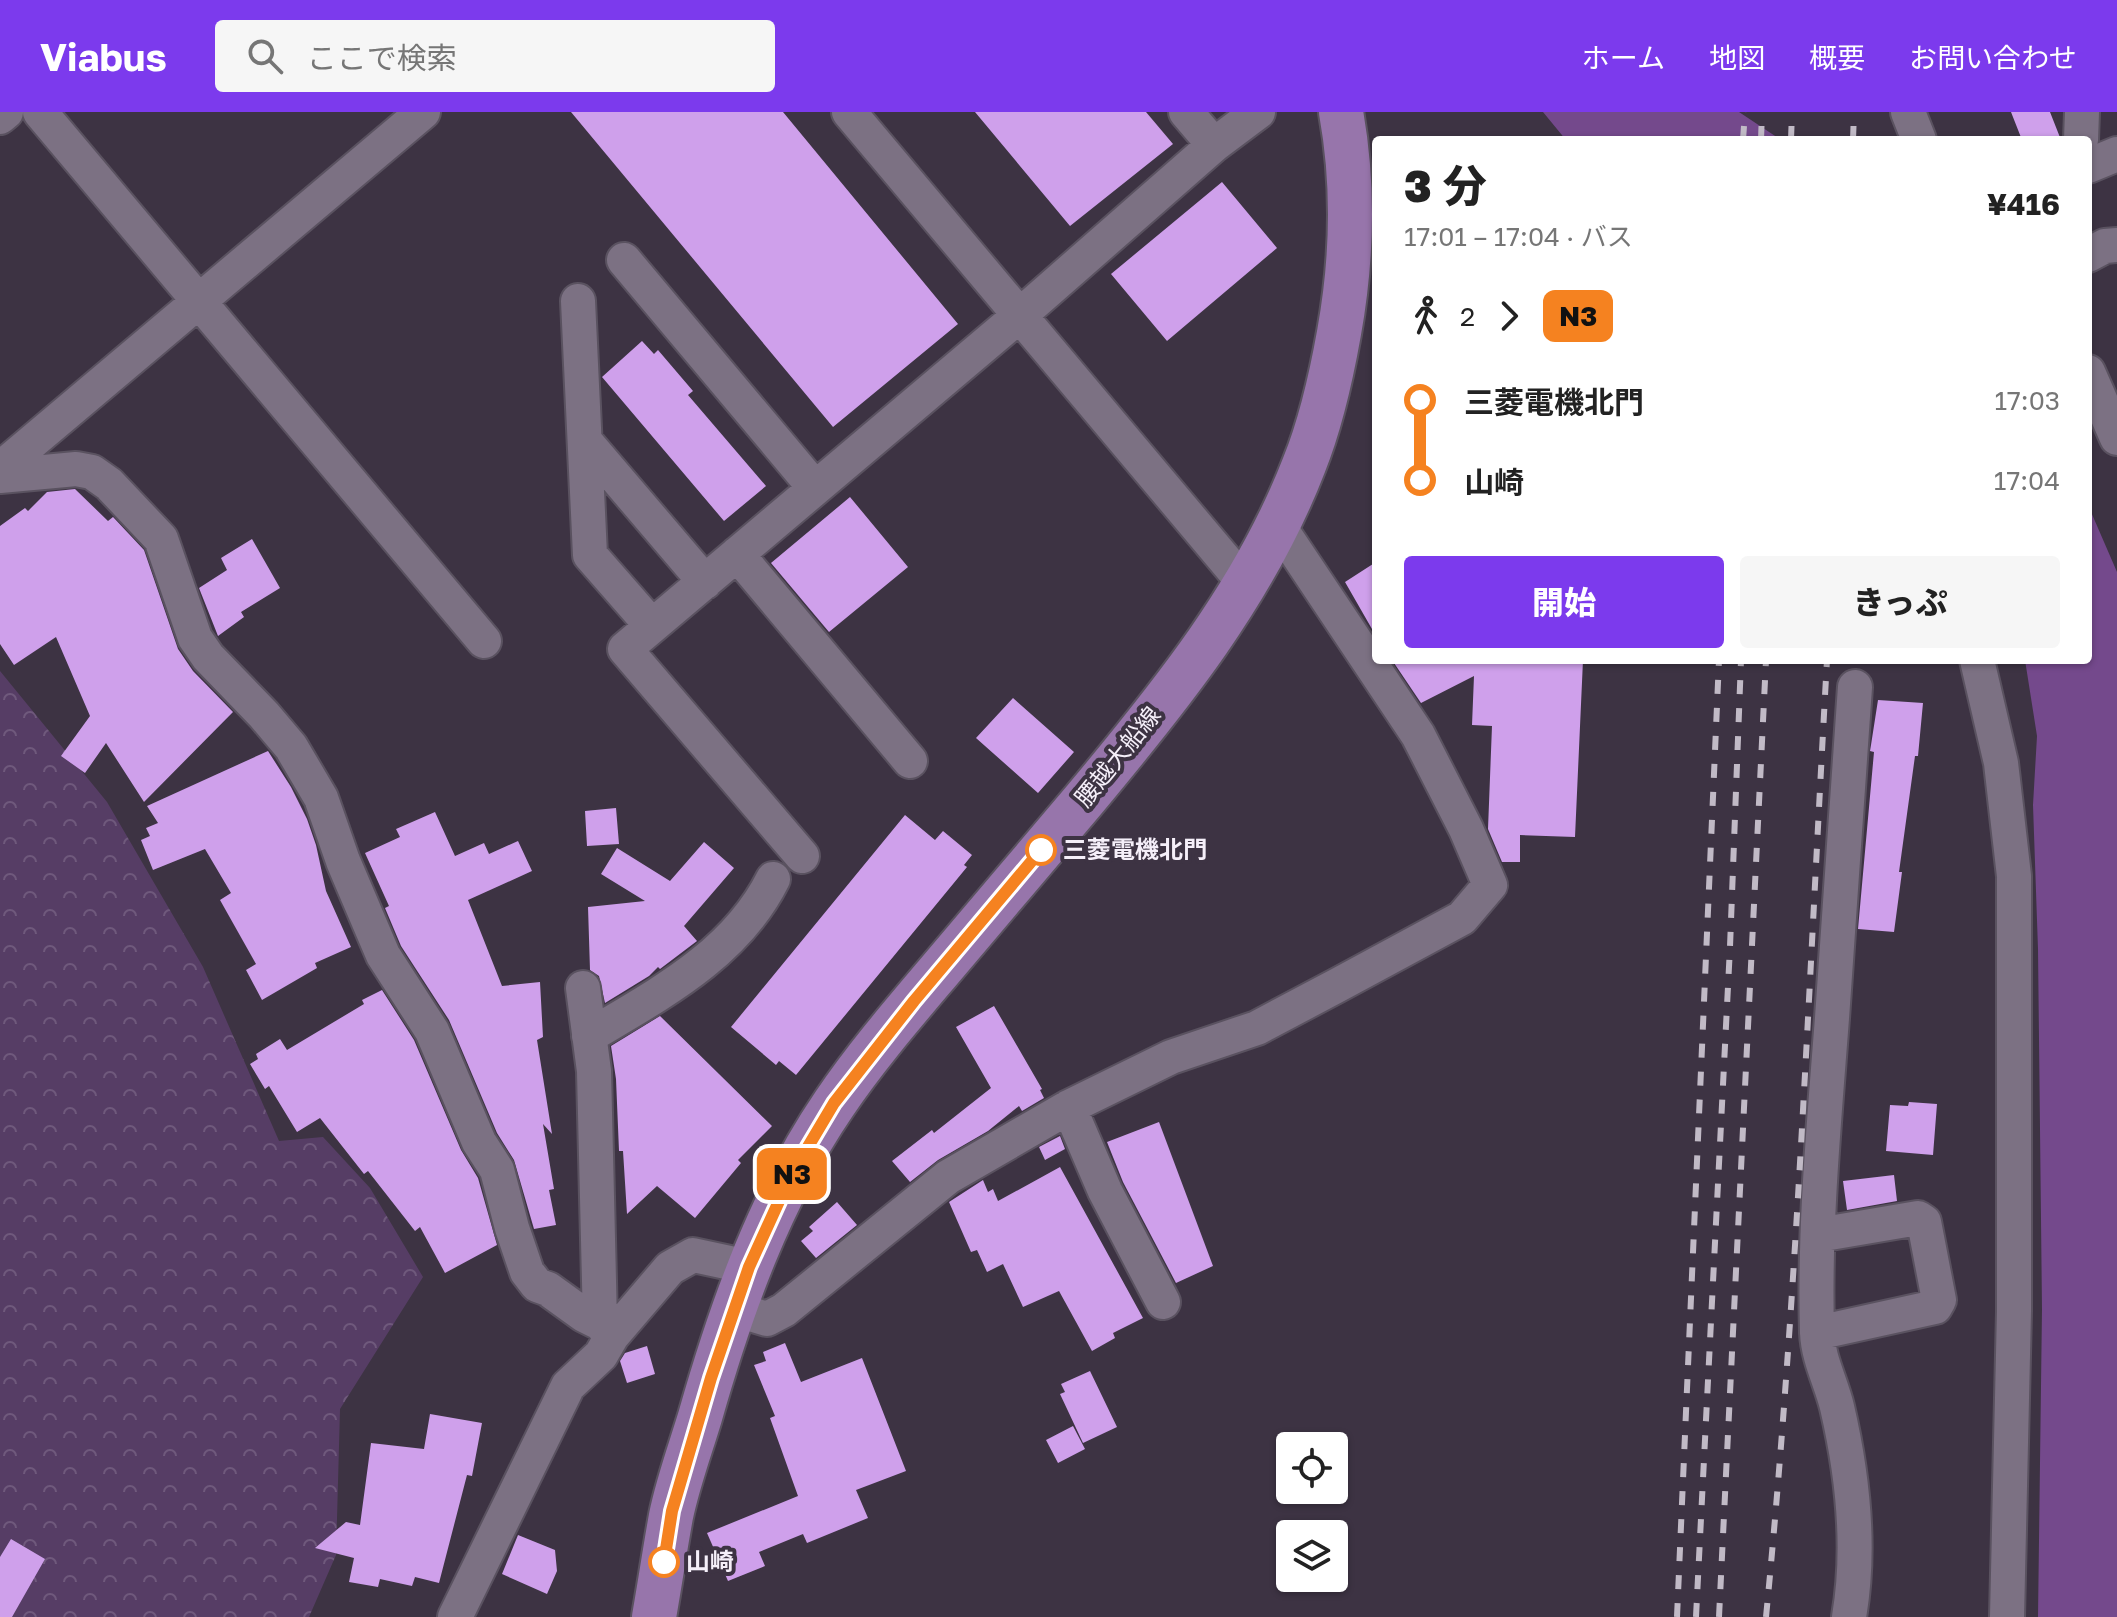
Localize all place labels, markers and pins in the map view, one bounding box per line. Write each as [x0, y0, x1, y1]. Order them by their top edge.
place label: 三菱電機北門 [1063, 834, 1207, 863]
marker: 三菱電機北門 [1026, 835, 1056, 865]
place label: 山崎 [686, 1546, 734, 1575]
marker: 山崎 [649, 1547, 679, 1577]

